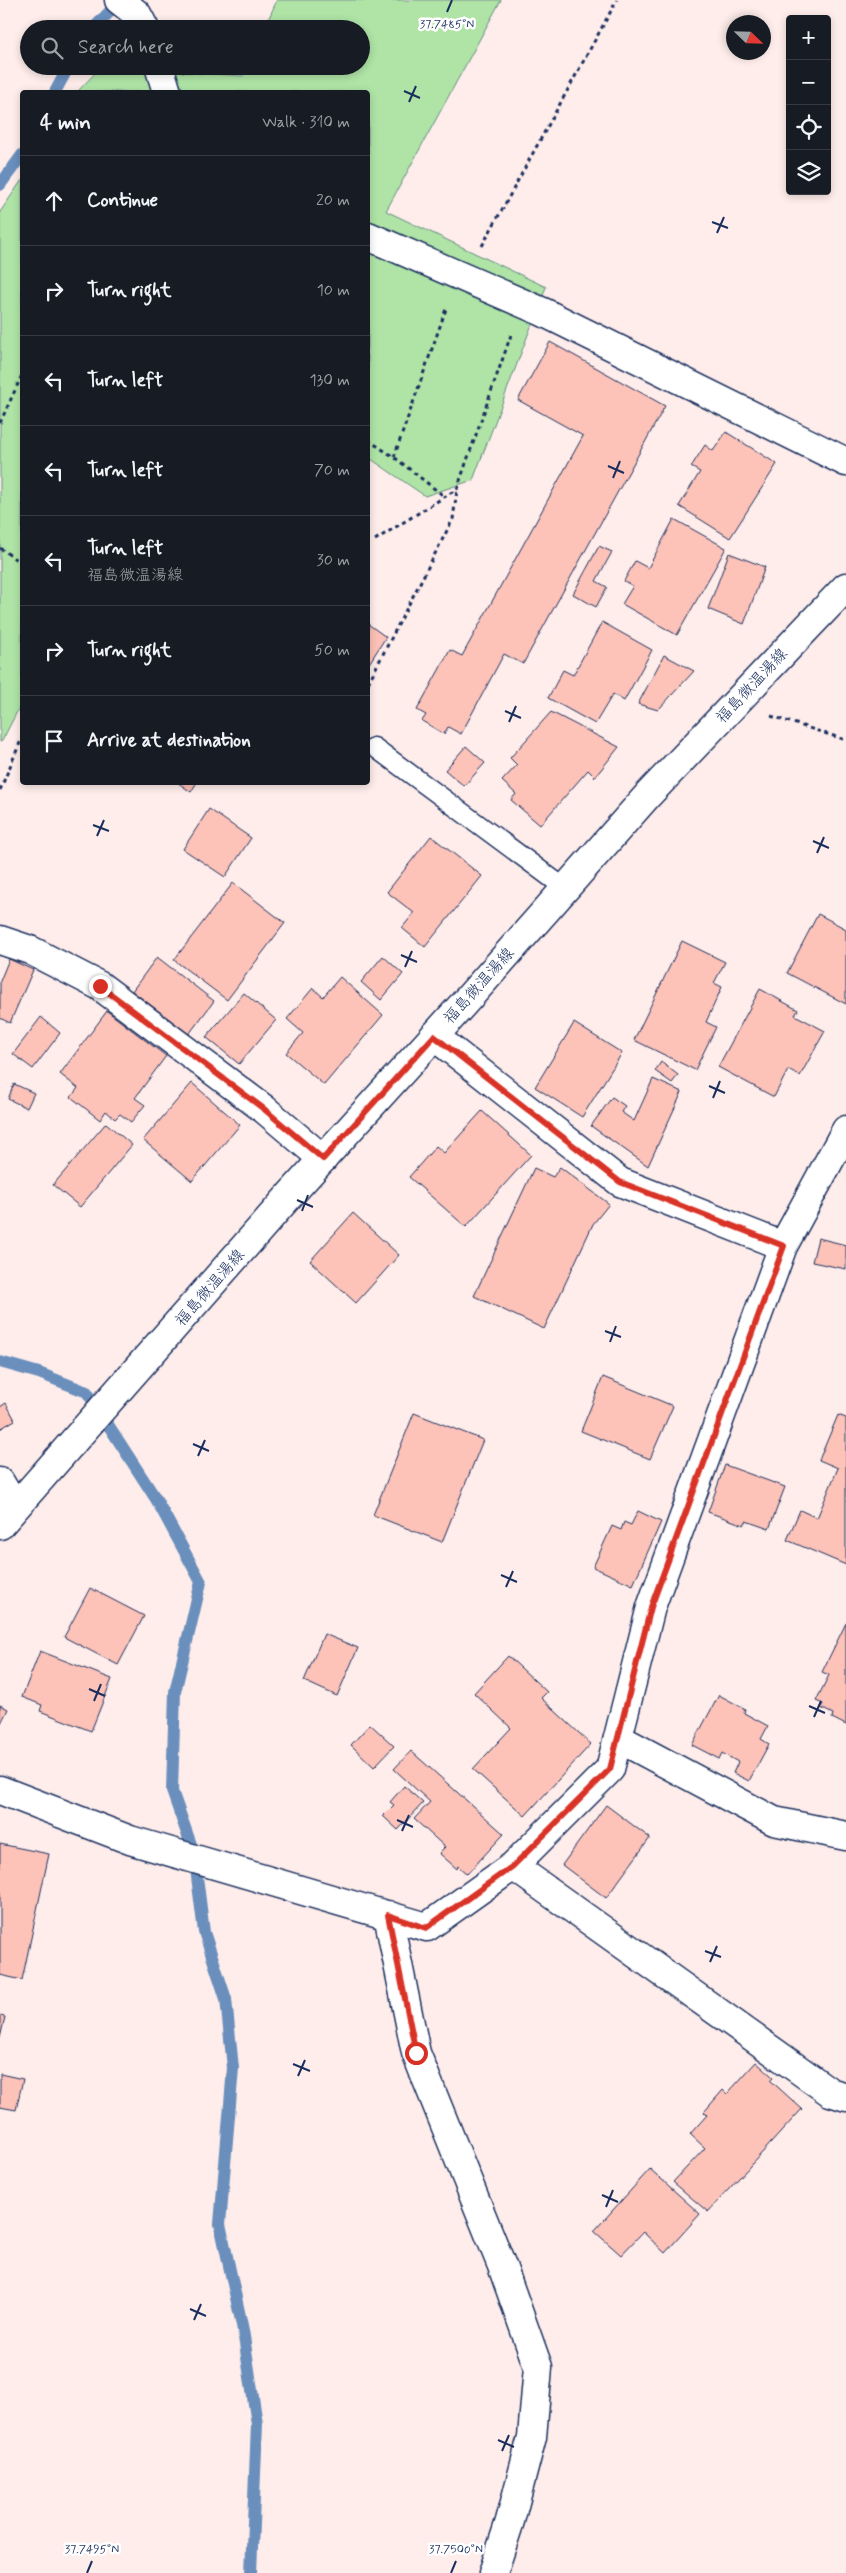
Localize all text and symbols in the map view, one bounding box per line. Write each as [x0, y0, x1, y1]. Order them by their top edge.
north arrow [726, 15, 771, 60]
map controls [786, 15, 831, 195]
button: + [786, 15, 831, 60]
text: 37.7485°N [420, 17, 474, 33]
search box [20, 20, 370, 75]
icon: search [38, 34, 66, 62]
text: Search here [78, 35, 174, 60]
button: − [786, 60, 831, 105]
button: locate [786, 105, 831, 150]
text: 4 min [40, 109, 91, 137]
text: Walk · 310 m [262, 112, 350, 133]
button: layers [786, 150, 831, 195]
icon: ahead [40, 187, 68, 215]
text: Continue [87, 188, 158, 213]
text: 20 m [316, 190, 350, 211]
icon: right [40, 277, 68, 305]
text: Turn right [87, 278, 171, 303]
text: 10 m [317, 280, 350, 301]
icon: left [40, 367, 68, 395]
text: Turn left [87, 368, 163, 393]
text: 130 m [309, 370, 350, 391]
icon: left [40, 457, 68, 485]
text: Turn left [87, 458, 163, 483]
text: 70 m [314, 460, 350, 481]
text: Turn left [87, 536, 163, 561]
icon: left [40, 547, 68, 575]
text: 30 m [317, 550, 350, 571]
text: 福島微温湯線 [87, 565, 183, 586]
icon: right [40, 637, 68, 665]
text: Turn right [87, 638, 171, 663]
text: 50 m [314, 640, 350, 661]
street label: 福島微温湯線 [712, 644, 792, 728]
icon: arrive [40, 727, 68, 755]
text: Arrive at destination [87, 728, 251, 753]
street label: 福島微温湯線 [439, 943, 519, 1029]
route end [89, 975, 112, 998]
street label: 福島微温湯線 [171, 1245, 249, 1331]
route start [405, 2042, 428, 2065]
text: 37.7495°N [65, 2542, 119, 2558]
text: 37.7500°N [429, 2542, 483, 2558]

